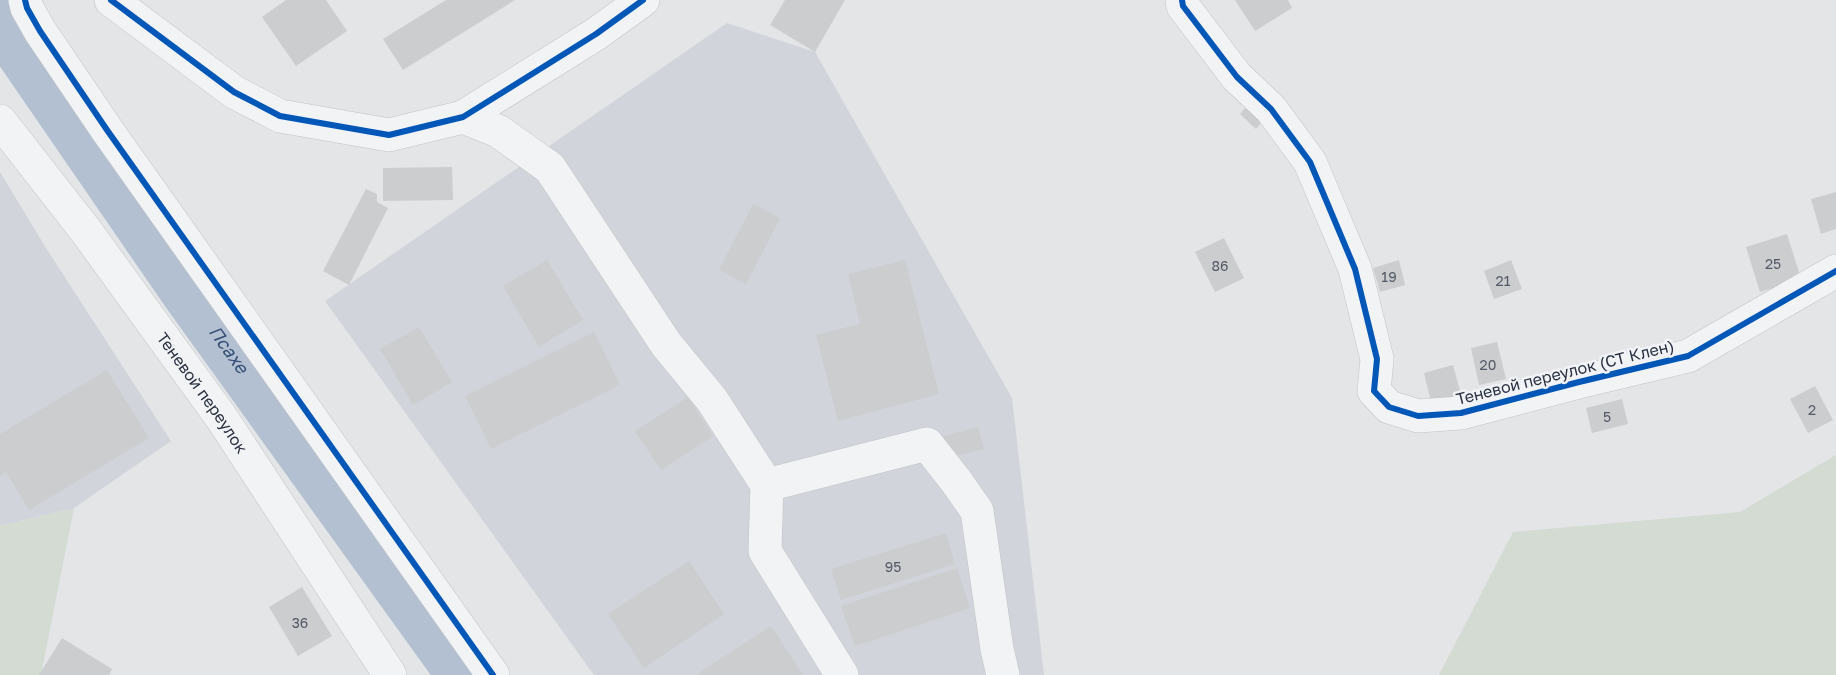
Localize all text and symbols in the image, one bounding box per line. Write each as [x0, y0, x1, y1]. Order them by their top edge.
house number: 25 [1765, 255, 1781, 272]
house number: 86 [1211, 257, 1229, 274]
house number: 19 [1381, 268, 1397, 285]
house number: 21 [1496, 272, 1511, 289]
water label: Псахе [205, 321, 255, 379]
street label: Теневой переулок [153, 328, 252, 457]
street label: Теневой переулок (СТ Клен) [1454, 335, 1676, 409]
house number: 20 [1480, 356, 1496, 373]
house number: 2 [1808, 401, 1816, 418]
house number: 5 [1603, 408, 1611, 425]
house number: 95 [885, 558, 901, 575]
house number: 36 [292, 614, 308, 631]

